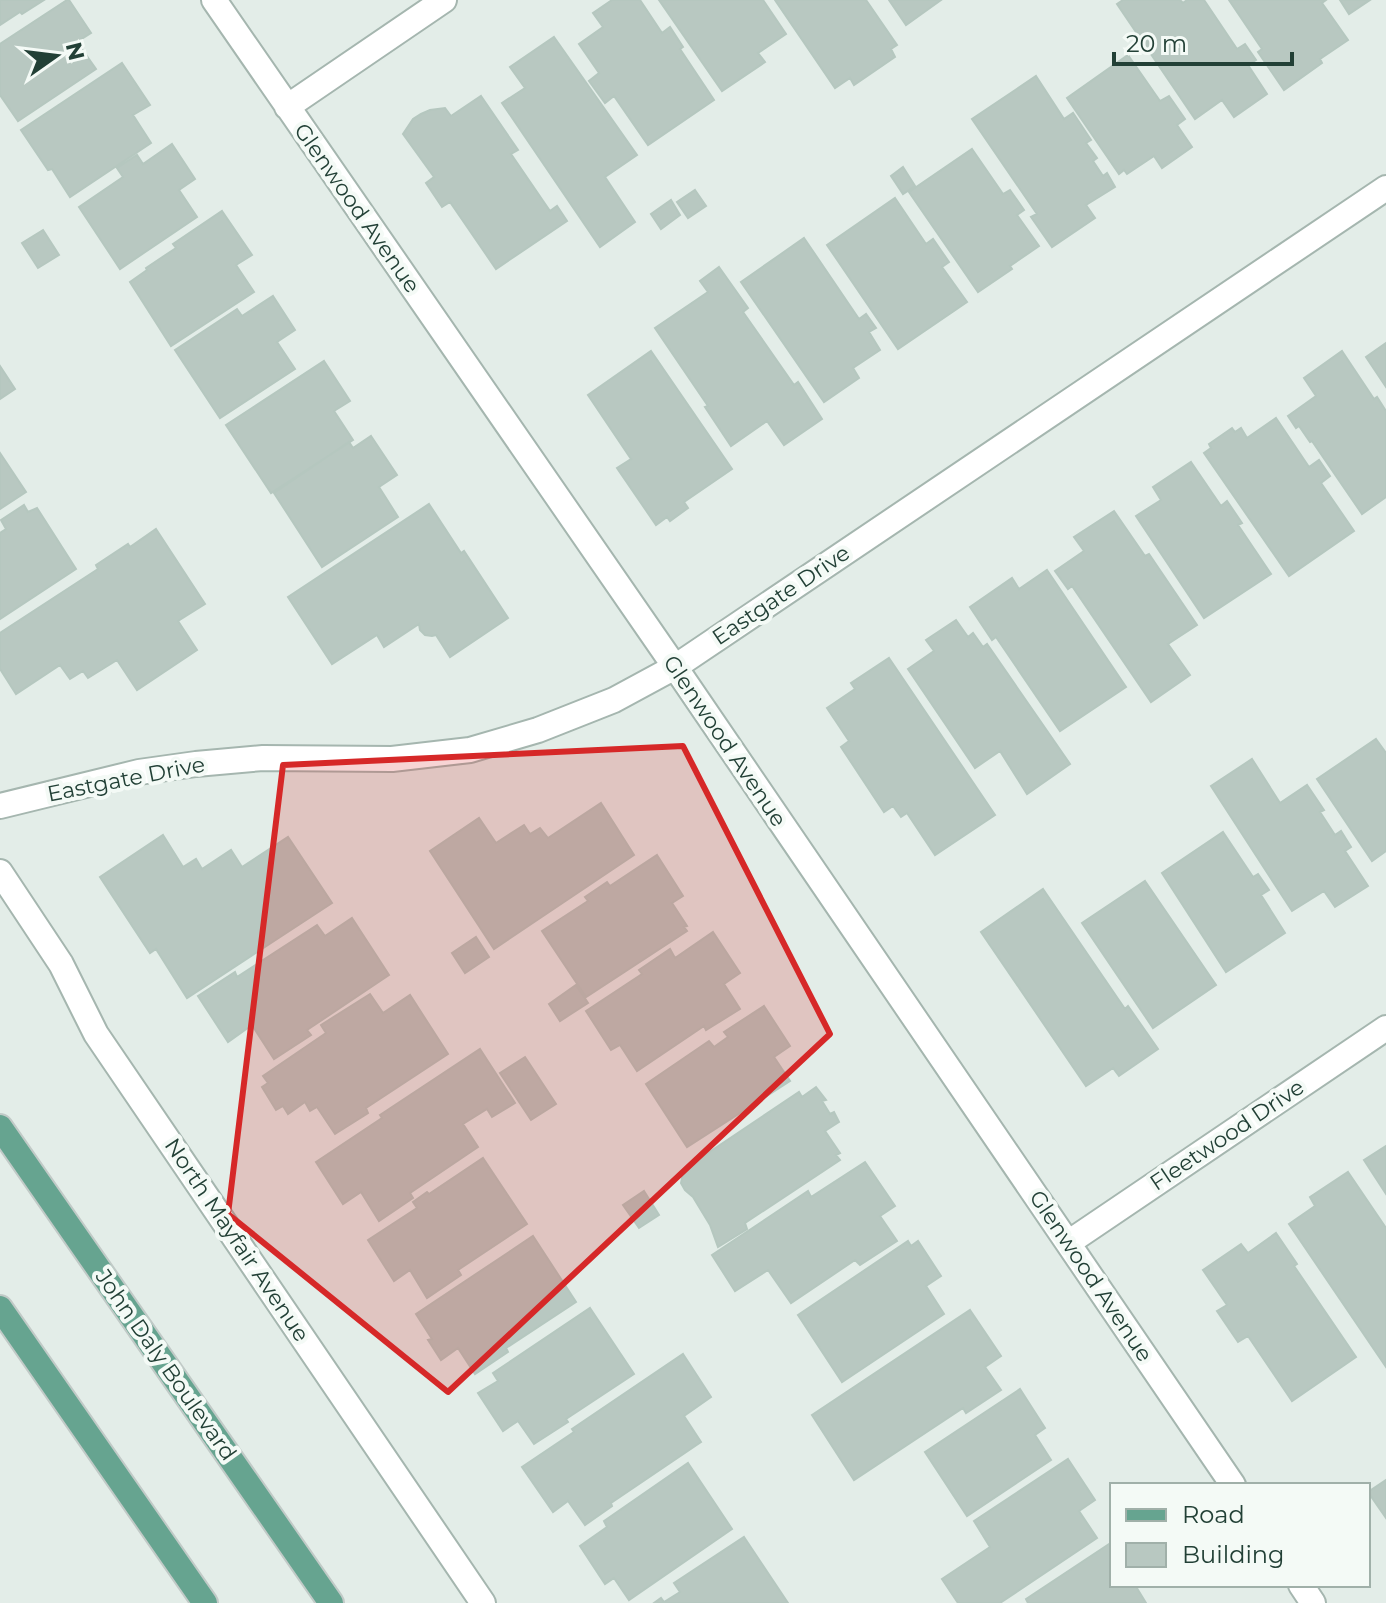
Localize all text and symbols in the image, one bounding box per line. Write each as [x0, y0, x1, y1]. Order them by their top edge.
north arrow [16, 16, 96, 96]
scale bar [1114, 16, 1292, 66]
text: 20 m [1126, 29, 1187, 58]
text: N [60, 39, 90, 63]
street label: Glenwood Avenue [288, 118, 426, 298]
street label: Eastgate Drive [707, 539, 855, 651]
street label: Glenwood Avenue [658, 650, 792, 832]
street label: Eastgate Drive [45, 750, 207, 808]
street label: Fleetwood Drive [1145, 1073, 1309, 1197]
street label: North Mayfair Avenue [159, 1133, 315, 1347]
street label: Glenwood Avenue [1024, 1185, 1158, 1367]
street label: John Daly Boulevard [89, 1263, 242, 1466]
legend [1110, 1483, 1370, 1587]
text: Road [1182, 1500, 1245, 1529]
text: Building [1182, 1540, 1285, 1569]

